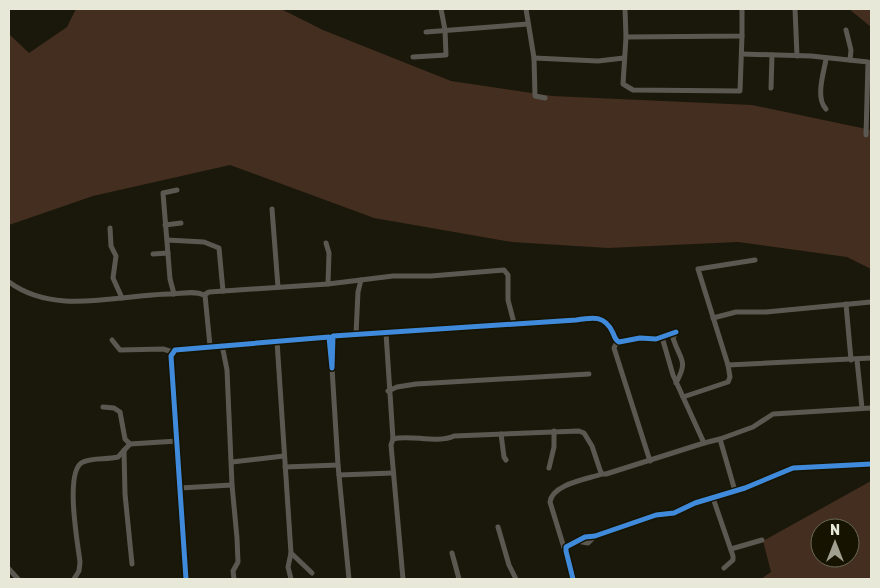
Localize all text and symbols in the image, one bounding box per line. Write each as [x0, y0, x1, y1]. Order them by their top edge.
north arrow [810, 518, 860, 568]
text: N [830, 522, 840, 539]

